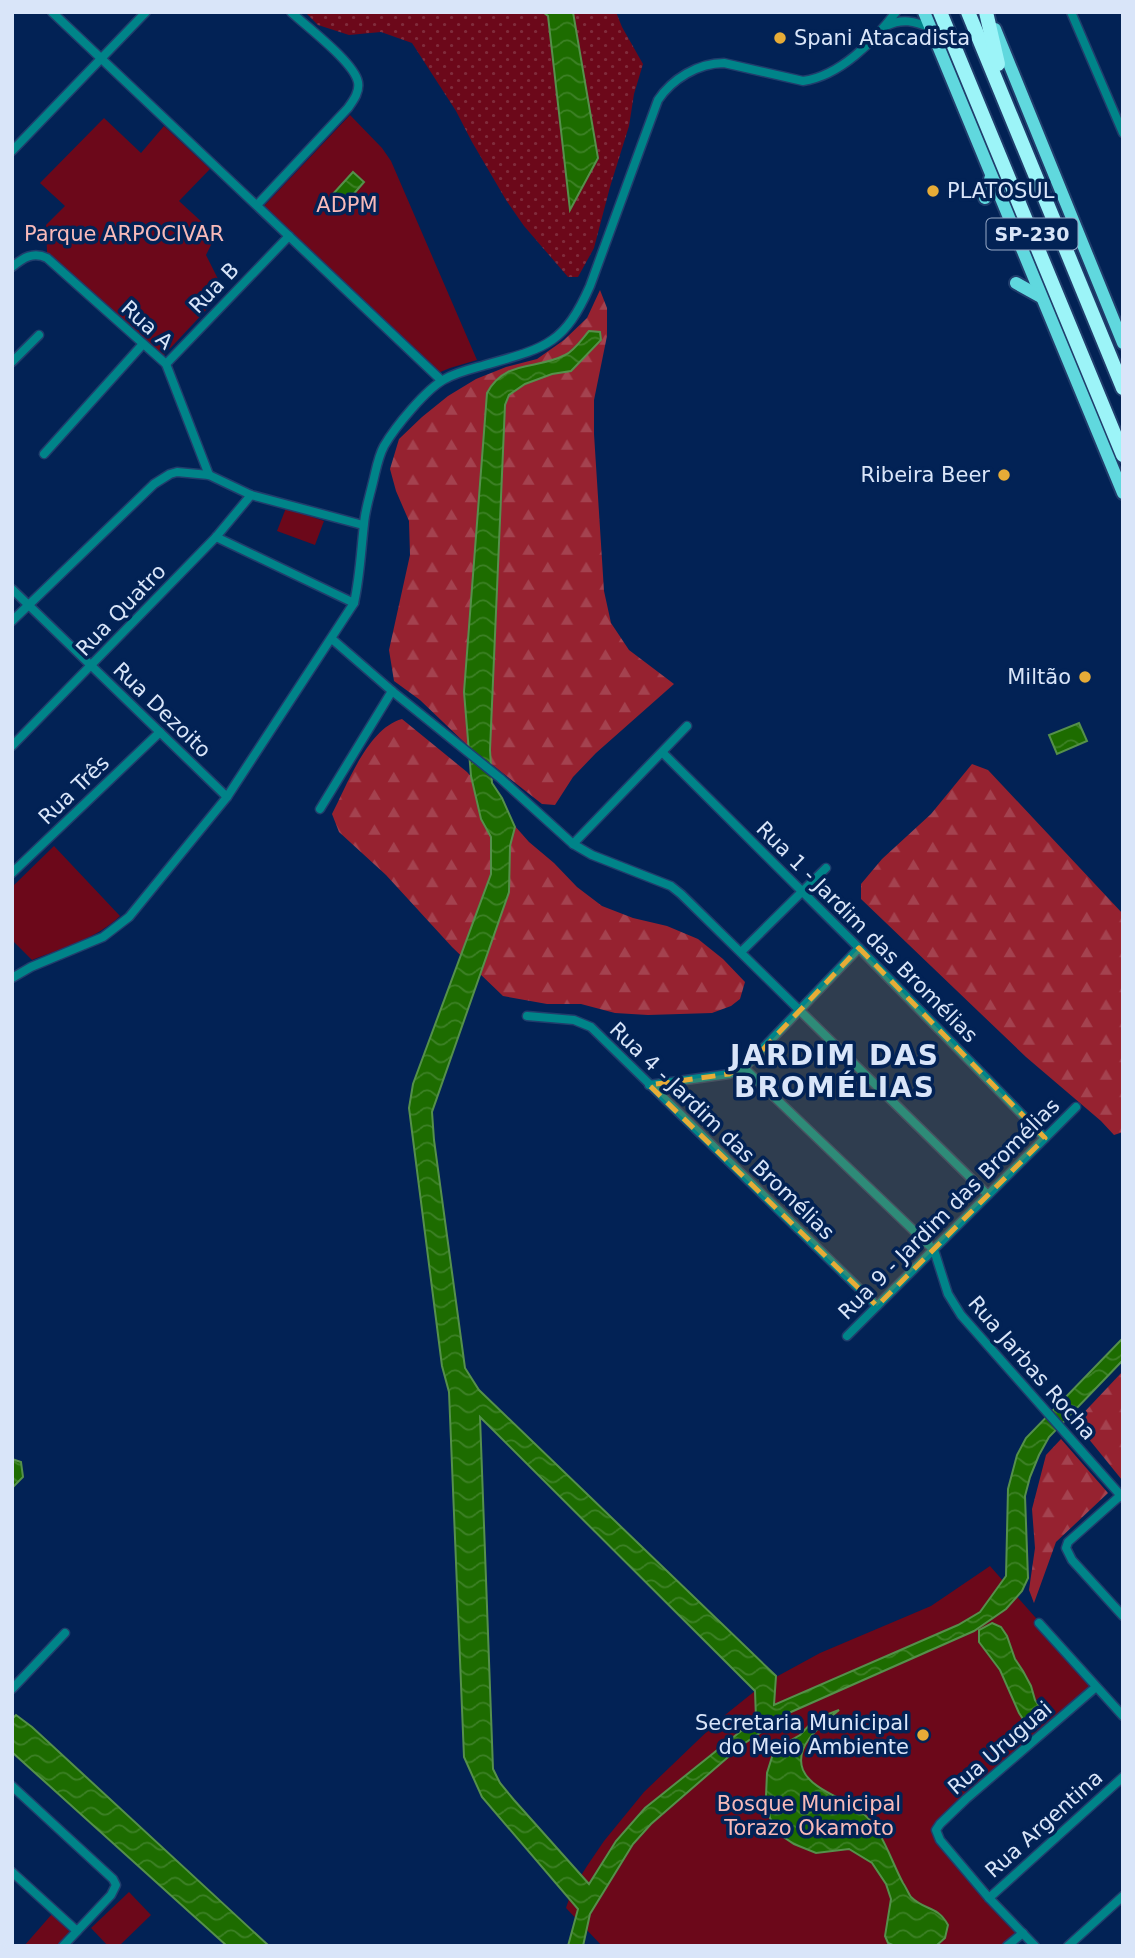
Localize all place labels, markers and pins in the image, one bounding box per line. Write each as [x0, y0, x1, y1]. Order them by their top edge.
place label: Spani Atacadista [794, 26, 970, 50]
marker: Spani Atacadista [772, 30, 788, 46]
place label: PLATOSUL [947, 179, 1055, 203]
marker: PLATOSUL [925, 183, 941, 199]
place label: Ribeira Beer [860, 463, 990, 487]
marker: Ribeira Beer [996, 467, 1012, 483]
place label: Miltão [1007, 665, 1071, 689]
marker: Miltão [1077, 669, 1093, 685]
place label: Secretaria Municipal do Meio Ambiente [695, 1711, 909, 1759]
marker: Secretaria Municipal do Meio Ambiente [915, 1727, 931, 1743]

